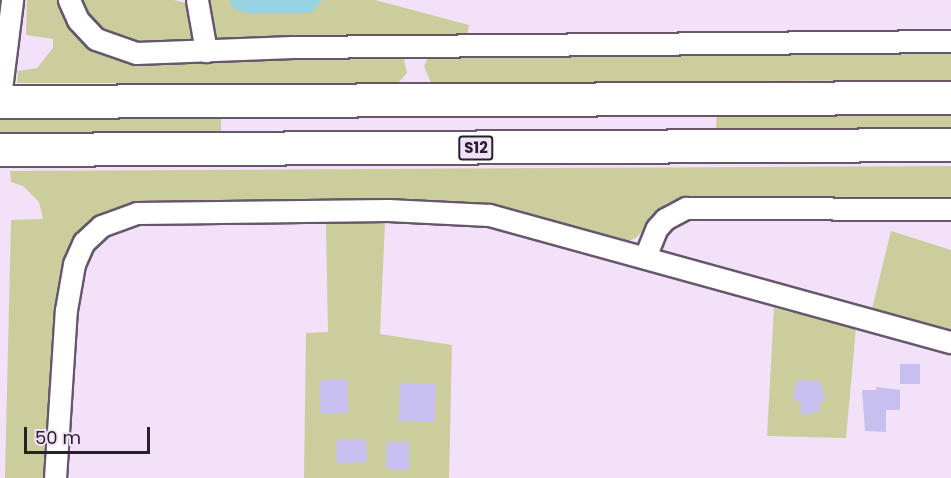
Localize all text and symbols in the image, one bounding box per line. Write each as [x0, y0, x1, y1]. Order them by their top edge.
road number: S12 [458, 136, 494, 160]
scale bar [27, 415, 153, 453]
text: 50 m [35, 425, 81, 450]

